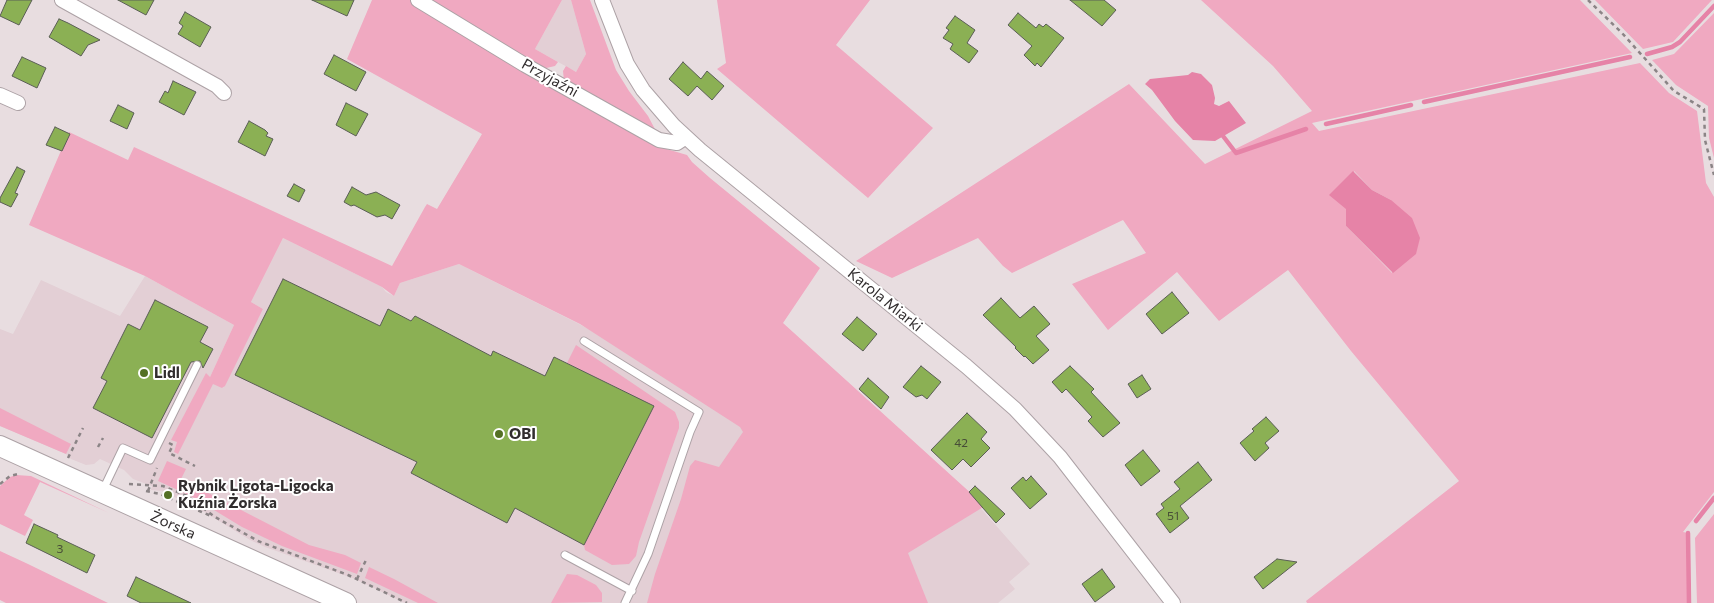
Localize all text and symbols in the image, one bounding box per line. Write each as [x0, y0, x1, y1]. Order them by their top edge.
street label: Przyjaźni [518, 55, 582, 101]
street label: Karola Miarki [844, 264, 926, 336]
place label: Lidl [154, 364, 180, 382]
marker: Lidl [138, 367, 150, 379]
place label: OBI [509, 425, 536, 443]
marker: OBI [493, 428, 505, 440]
house number: 42 [954, 436, 968, 450]
place label: Rybnik Ligota-Ligocka Kuźnia Żorska [178, 477, 334, 512]
marker: Rybnik Ligota-Ligocka Kuźnia Żorska [162, 489, 174, 501]
street label: Żorska [148, 507, 198, 543]
house number: 51 [1167, 509, 1179, 523]
house number: 3 [57, 542, 63, 556]

